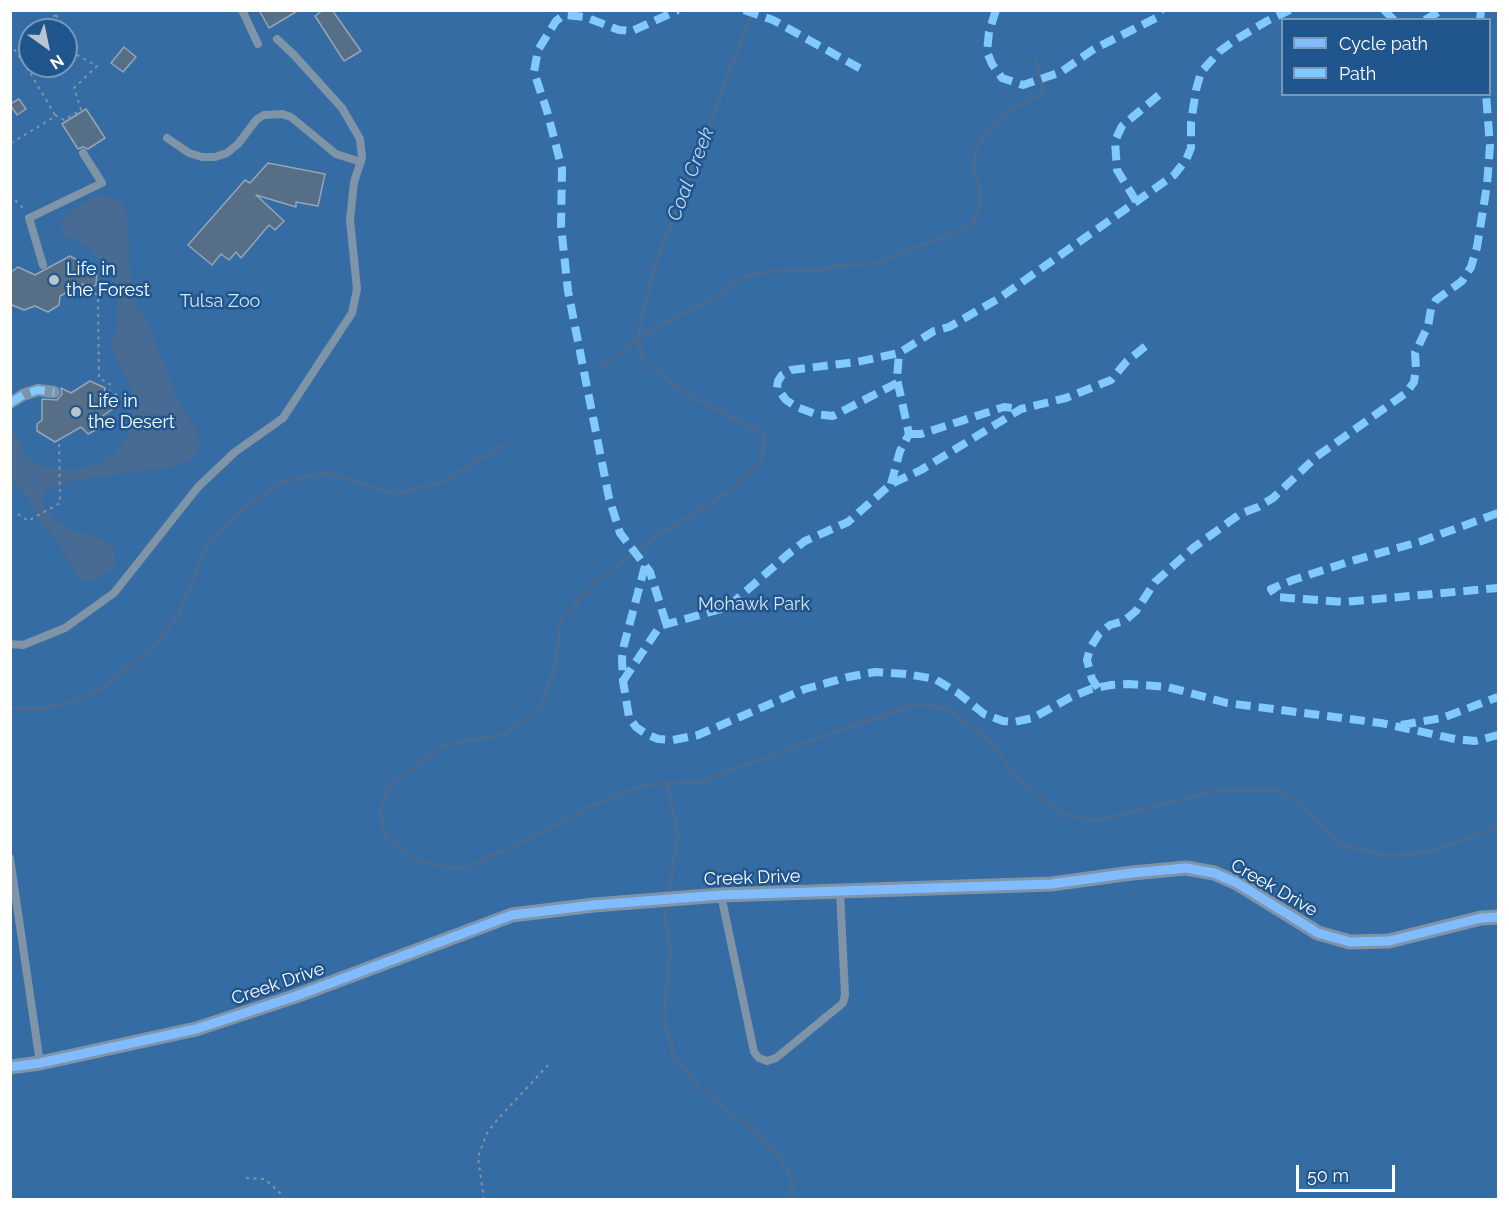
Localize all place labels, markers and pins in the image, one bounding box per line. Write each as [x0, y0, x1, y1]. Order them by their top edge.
place label: Life in the Forest [66, 259, 150, 302]
marker: Life in the Forest [47, 273, 61, 287]
place label: Life in the Desert [88, 391, 175, 434]
marker: Life in the Desert [69, 405, 83, 419]

